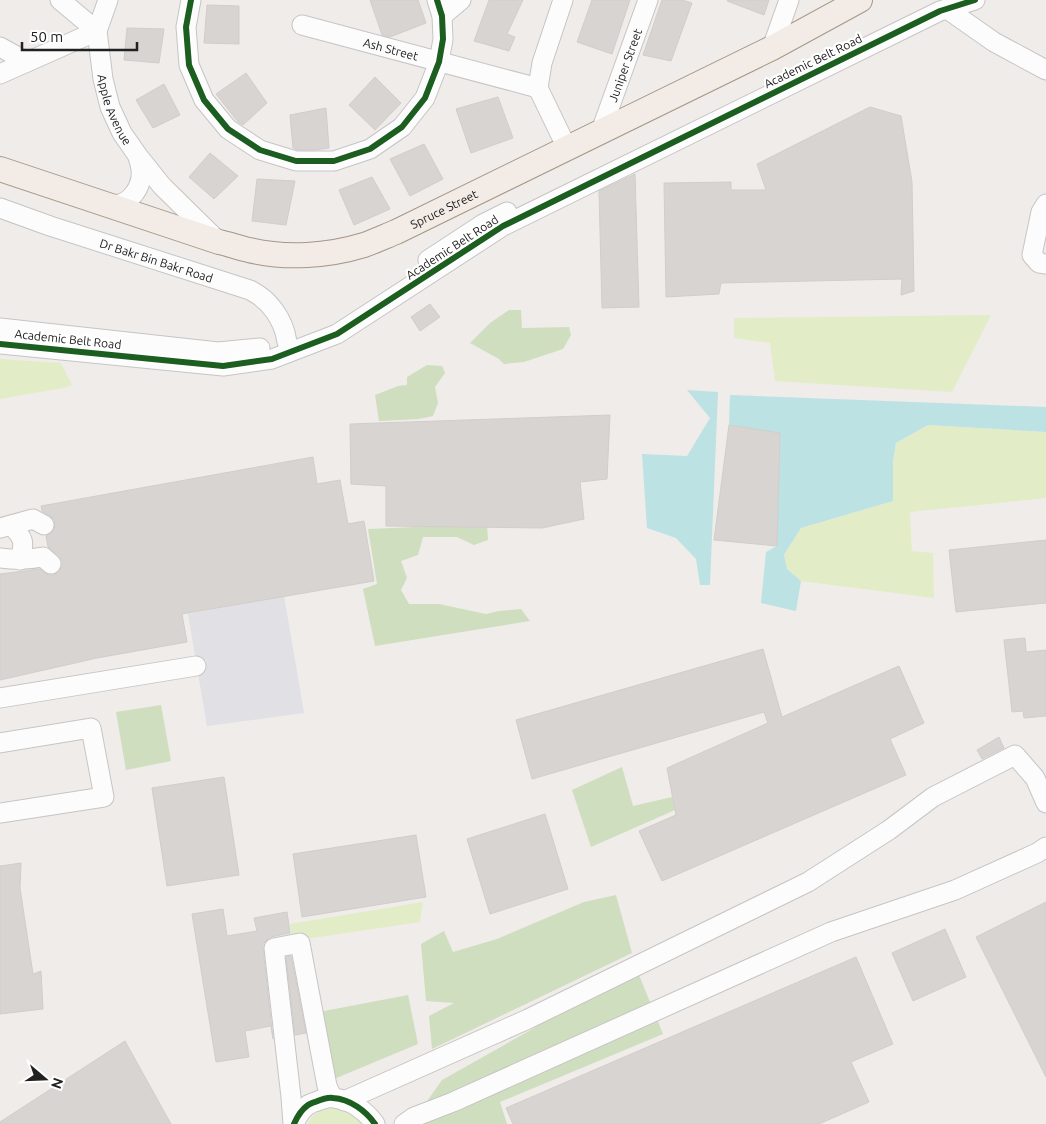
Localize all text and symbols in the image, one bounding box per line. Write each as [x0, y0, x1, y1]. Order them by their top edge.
scale bar [22, 20, 138, 52]
street label: Juniper Street [606, 26, 644, 104]
text: 50 m [30, 28, 63, 45]
street label: Academic Belt Road [762, 32, 864, 90]
street label: Ash Street [362, 35, 420, 62]
street label: Apple Avenue [96, 74, 135, 147]
street label: Spruce Street [408, 187, 480, 231]
street label: Academic Belt Road [403, 212, 501, 282]
street label: Dr Bakr Bin Bakr Road [98, 236, 215, 284]
street label: Academic Belt Road [14, 327, 122, 351]
north arrow [20, 1054, 70, 1104]
text: N [48, 1076, 67, 1091]

